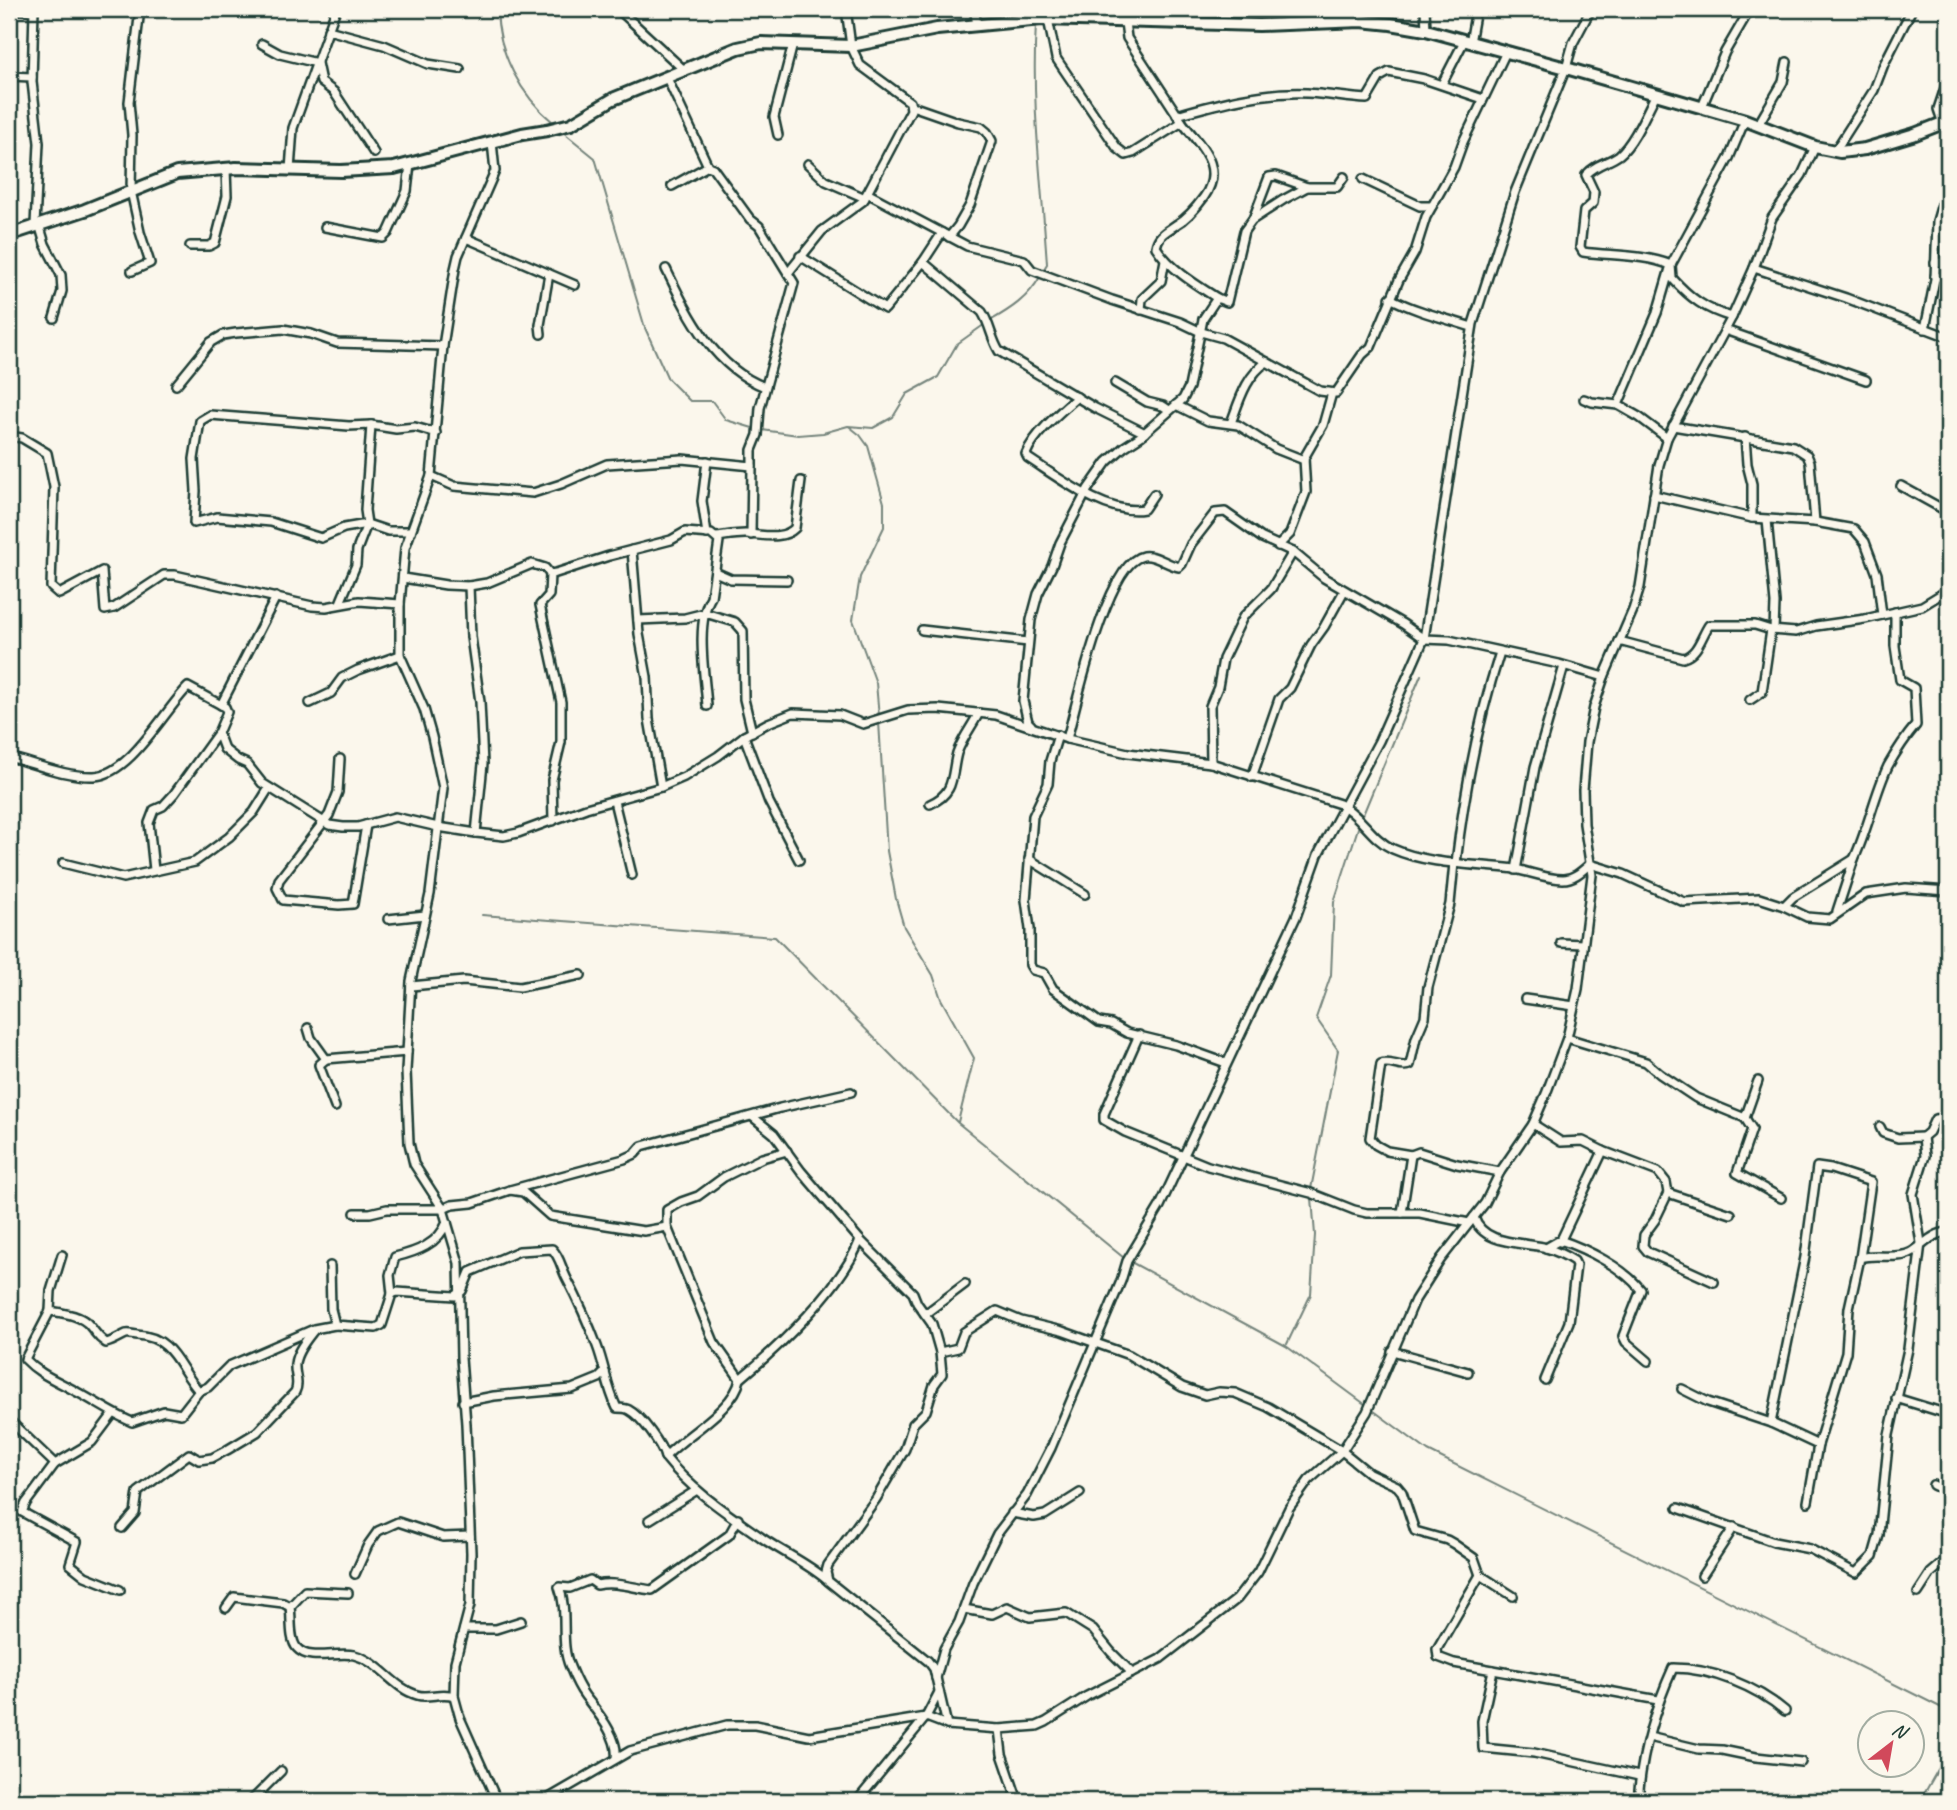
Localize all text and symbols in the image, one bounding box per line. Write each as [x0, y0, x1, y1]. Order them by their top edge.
north arrow [1856, 1708, 1926, 1778]
text: N [1888, 1717, 1913, 1745]

